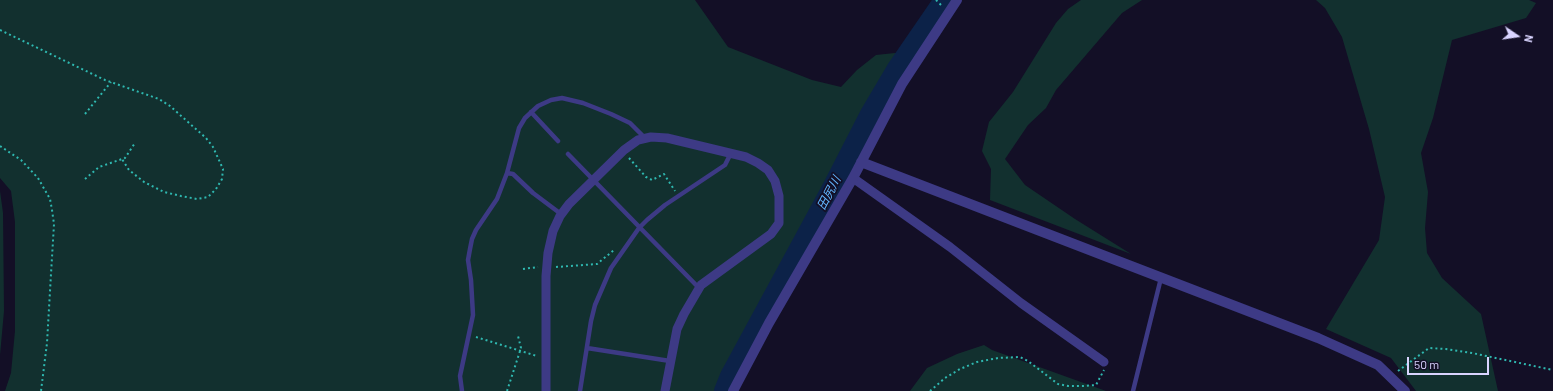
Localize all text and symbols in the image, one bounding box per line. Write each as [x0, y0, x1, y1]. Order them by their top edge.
north arrow [1497, 16, 1537, 56]
text: N [1522, 34, 1536, 44]
water label: 田尻川 [814, 174, 844, 212]
scale bar [1409, 349, 1491, 375]
text: 50 m [1414, 357, 1439, 371]

